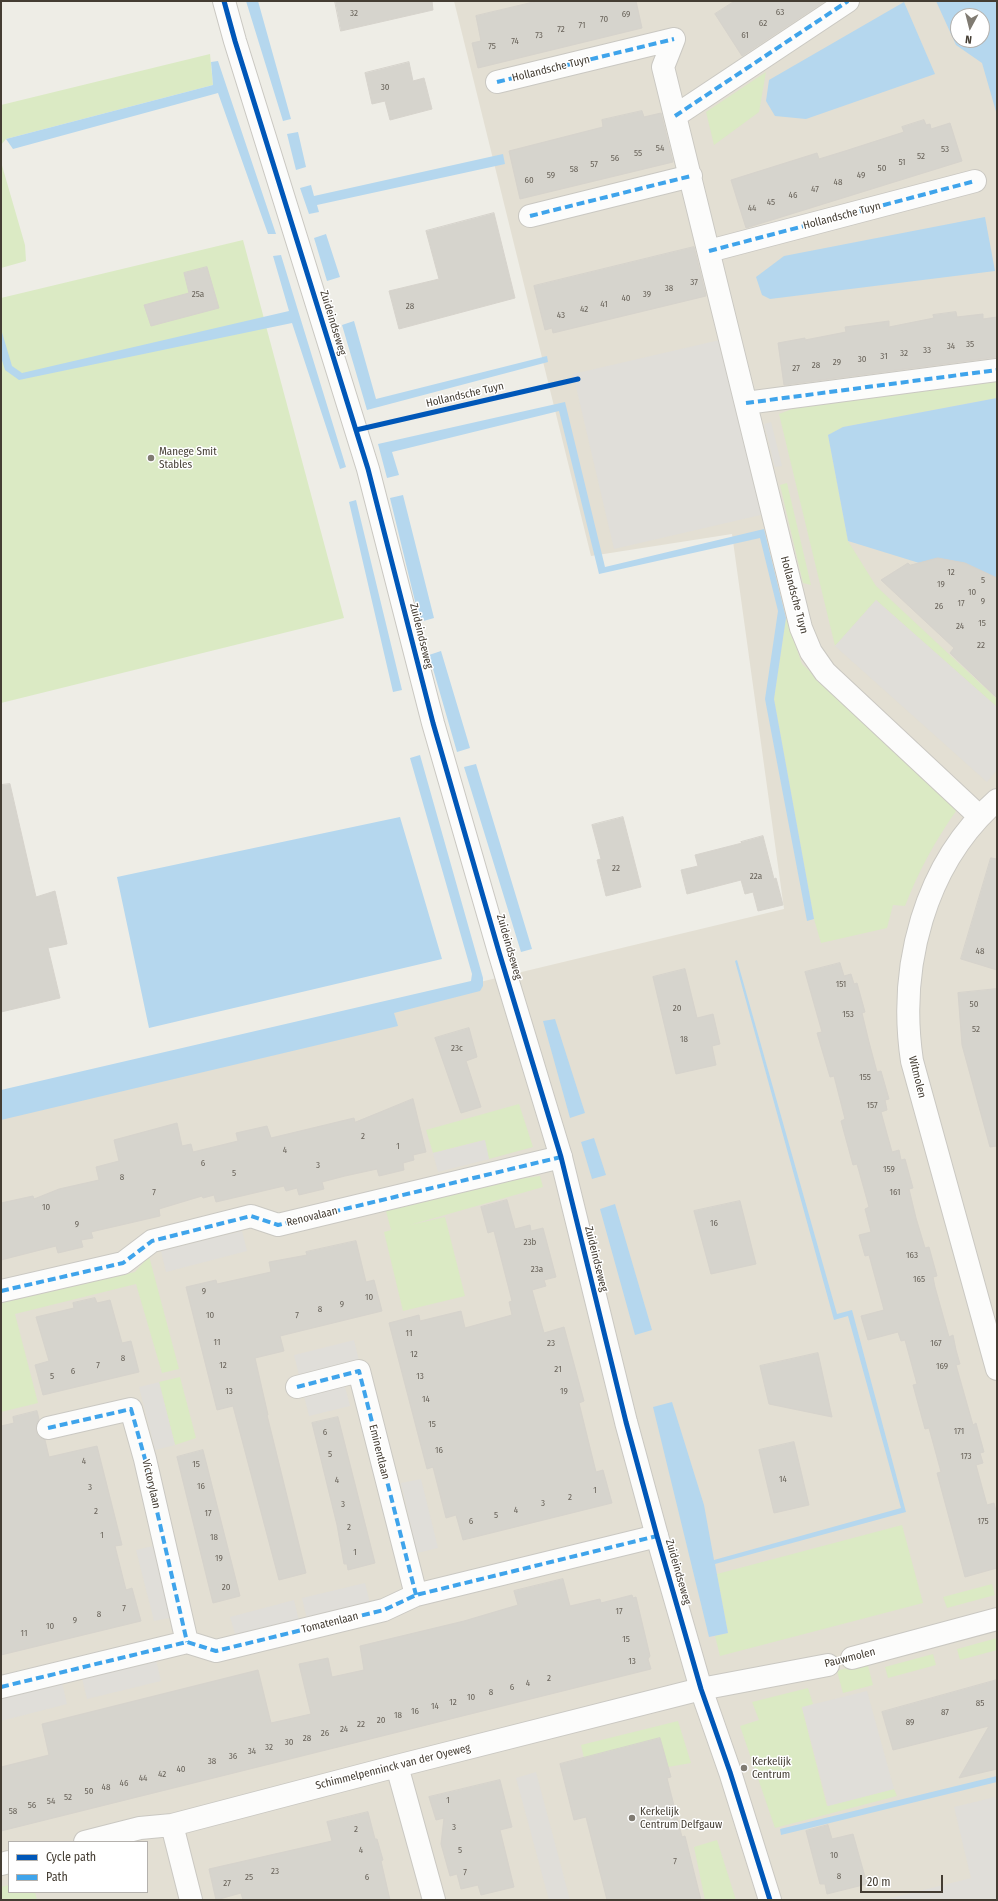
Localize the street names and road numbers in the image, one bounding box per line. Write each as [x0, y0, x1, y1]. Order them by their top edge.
street label: Hollandsche Tuyn [511, 53, 591, 85]
street label: Hollandsche Tuyn [802, 199, 882, 233]
street label: Zuideindseweg [317, 289, 349, 357]
street label: Hollandsche Tuyn [425, 380, 505, 410]
street label: Hollandsche Tuyn [777, 555, 811, 635]
street label: Zuideindseweg [406, 602, 436, 670]
street label: Zuideindseweg [493, 913, 525, 981]
street label: Witmolen [905, 1055, 929, 1099]
street label: Renovalaan [285, 1204, 339, 1230]
street label: Zuideindseweg [581, 1225, 611, 1293]
street label: Eminentlaan [366, 1423, 392, 1481]
street label: Victorylaan [139, 1458, 163, 1510]
street label: Zuideindseweg [662, 1538, 694, 1606]
street label: Tomatenlaan [300, 1610, 360, 1636]
street label: Pauwmolen [823, 1645, 877, 1671]
street label: Schimmelpenninck van der Oyeweg [314, 1741, 472, 1793]

